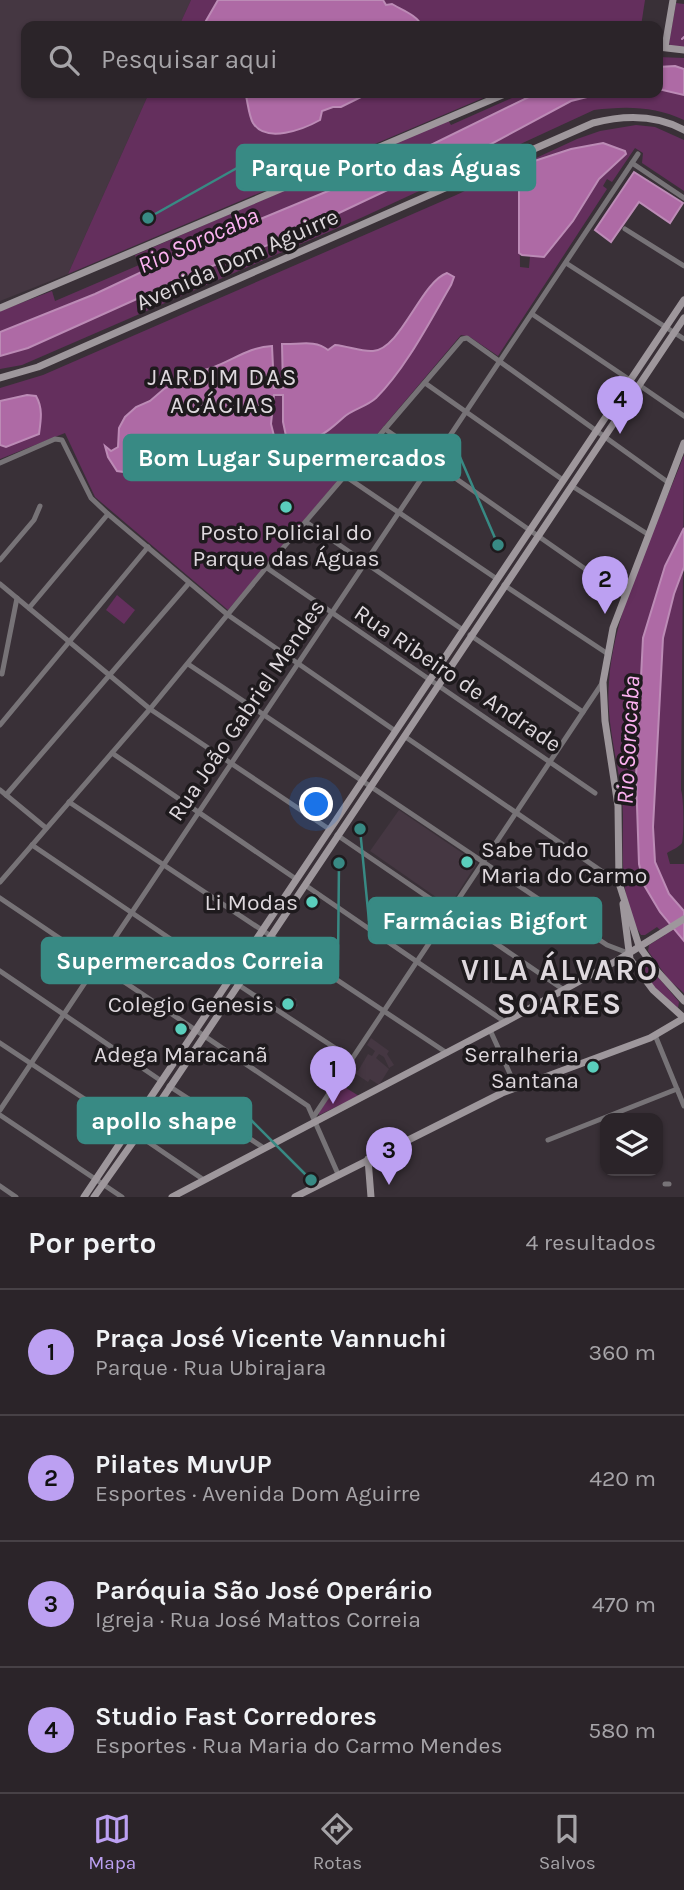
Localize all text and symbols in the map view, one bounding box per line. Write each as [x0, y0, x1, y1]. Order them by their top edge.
search box [21, 21, 663, 98]
icon: search [45, 41, 83, 79]
text: Pesquisar aqui [101, 44, 278, 75]
callout: Parque Porto das Águas [237, 145, 535, 190]
text: Parque Porto das Águas [251, 152, 521, 182]
water label: Rio Sorocaba [133, 201, 263, 279]
street label: Avenida Dom Aguirre [132, 203, 343, 316]
district label: JARDIM DAS ACÁCIAS [148, 363, 298, 419]
pin: 4 [597, 376, 643, 434]
callout: Bom Lugar Supermercados [124, 435, 460, 480]
text: Bom Lugar Supermercados [138, 444, 446, 472]
marker: Posto Policial do Parque das Águas [278, 499, 294, 515]
place label: Posto Policial do Parque das Águas [192, 519, 380, 572]
pin: 2 [582, 556, 628, 614]
street label: Rua João Gabriel Mendes [162, 594, 331, 826]
street label: Rua Ribeiro de Andrade [349, 599, 566, 758]
water label: Rio Sorocaba [611, 675, 645, 805]
your location [299, 787, 333, 821]
place label: Sabe Tudo Maria do Carmo [481, 836, 647, 889]
marker: Sabe Tudo Maria do Carmo [459, 854, 475, 870]
place label: Li Modas [205, 889, 298, 916]
marker: Li Modas [304, 894, 320, 910]
callout: Farmácias Bigfort [369, 898, 601, 943]
text: Farmácias Bigfort [383, 907, 587, 935]
callout: Supermercados Correia [42, 938, 338, 983]
text: Supermercados Correia [56, 947, 324, 975]
district label: VILA ÁLVARO SOARES [461, 950, 659, 1022]
place label: Colegio Genesis [108, 991, 274, 1018]
marker: Colegio Genesis [280, 996, 296, 1012]
marker: Adega Maracanã [173, 1021, 189, 1037]
place label: Adega Maracanã [94, 1041, 268, 1068]
place label: Serralheria Santana [464, 1041, 579, 1094]
pin: 1 [310, 1046, 356, 1104]
marker: Serralheria Santana [585, 1059, 601, 1075]
callout: apollo shape [78, 1098, 251, 1143]
text: apollo shape [91, 1107, 237, 1135]
map controls [600, 1113, 663, 1176]
button: layers [600, 1113, 663, 1176]
pin: 3 [366, 1127, 412, 1185]
text: Por perto [28, 1225, 157, 1261]
text: 4 resultados [526, 1229, 656, 1256]
text: Praça José Vicente Vannuchi [95, 1323, 447, 1354]
text: 1 [47, 1339, 55, 1366]
text: 360 m [589, 1339, 656, 1366]
text: Parque · Rua Ubirajara [95, 1354, 326, 1381]
text: Pilates MuvUP [95, 1449, 272, 1480]
text: 2 [44, 1465, 58, 1492]
text: 420 m [589, 1465, 656, 1492]
text: Esportes · Avenida Dom Aguirre [95, 1480, 421, 1507]
text: Paróquia São José Operário [95, 1575, 432, 1606]
text: 3 [44, 1591, 58, 1618]
text: 470 m [592, 1591, 656, 1618]
text: Igreja · Rua José Mattos Correia [95, 1606, 421, 1633]
text: Studio Fast Corredores [95, 1701, 377, 1732]
text: 4 [44, 1717, 58, 1744]
text: 580 m [588, 1717, 656, 1744]
text: Esportes · Rua Maria do Carmo Mendes [95, 1732, 502, 1759]
tab: Mapa [88, 1810, 136, 1874]
tab: Rotas [313, 1810, 362, 1874]
tab: Salvos [539, 1810, 596, 1874]

